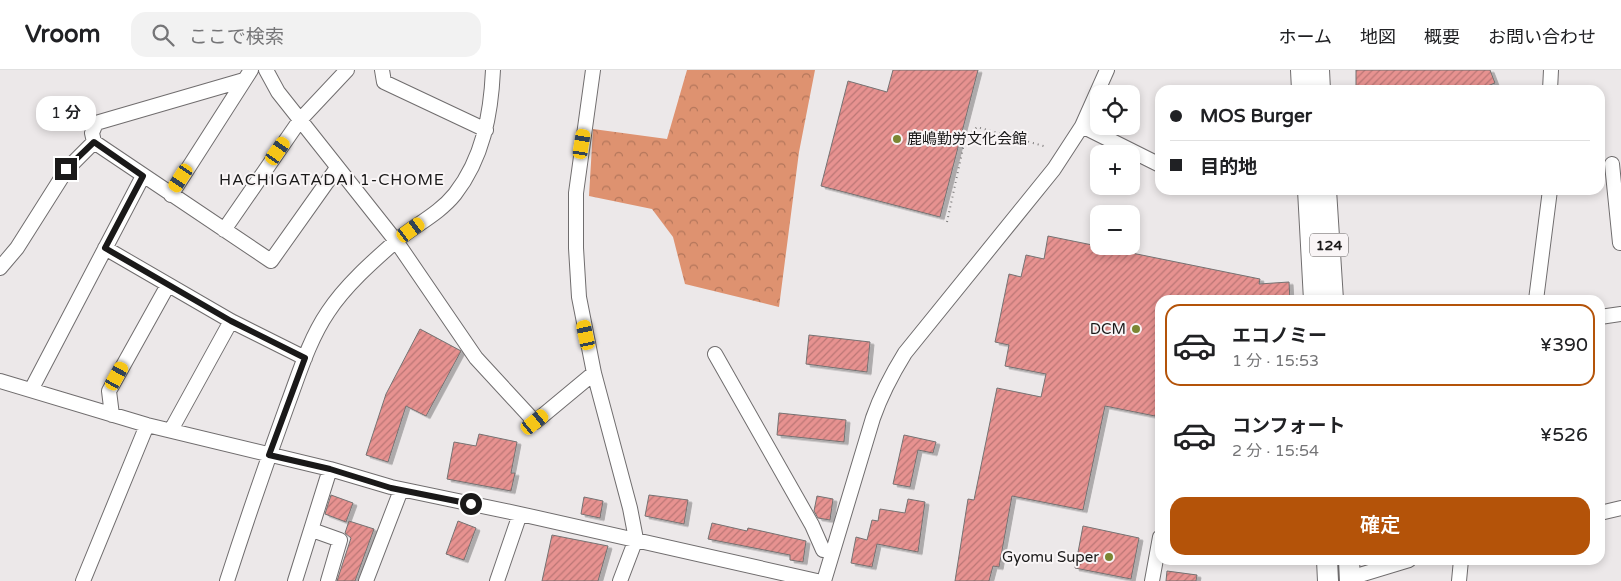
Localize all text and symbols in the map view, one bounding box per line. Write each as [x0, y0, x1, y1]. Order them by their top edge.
search box [131, 12, 481, 57]
text: Vroom [25, 20, 101, 49]
icon: search [149, 21, 177, 49]
text: ここで検索 [189, 26, 284, 48]
text: ホーム [1279, 26, 1332, 48]
text: 地図 [1360, 26, 1396, 48]
text: 概要 [1424, 26, 1460, 48]
text: お問い合わせ [1488, 26, 1596, 48]
map controls [1090, 85, 1140, 255]
button: locate [1090, 85, 1140, 135]
callout: 1 分 [36, 97, 96, 132]
text: 1 分 [51, 103, 81, 123]
text: MOS Burger [1200, 105, 1312, 127]
car [572, 128, 591, 160]
place label: 鹿嶋勤労文化会館 [907, 130, 1027, 148]
marker: 鹿嶋勤労文化会館 [891, 133, 903, 145]
car [263, 134, 292, 168]
button: + [1090, 145, 1140, 195]
text: 目的地 [1200, 156, 1257, 178]
route end [55, 158, 77, 180]
car [166, 161, 195, 195]
district label: HACHIGATADAI 1-CHOME [219, 170, 445, 190]
button: − [1090, 205, 1140, 255]
car [394, 215, 427, 245]
road number: 124 [1310, 234, 1348, 256]
car [575, 319, 596, 351]
place label: DCM [1090, 320, 1126, 338]
marker: DCM [1130, 323, 1142, 335]
icon: car [1172, 323, 1217, 368]
text: エコノミー [1232, 325, 1327, 347]
text: ¥390 [1540, 334, 1588, 356]
text: 1 分 · 15:53 [1232, 351, 1319, 371]
car [103, 359, 130, 393]
car [518, 407, 551, 437]
icon: car [1172, 413, 1217, 458]
text: コンフォート [1232, 415, 1345, 437]
text: ¥526 [1540, 424, 1588, 446]
text: 2 分 · 15:54 [1232, 441, 1319, 461]
route start [460, 493, 482, 515]
button: 確定 [1170, 497, 1590, 555]
place label: Gyomu Super [1002, 548, 1099, 566]
marker: Gyomu Super [1103, 551, 1115, 563]

